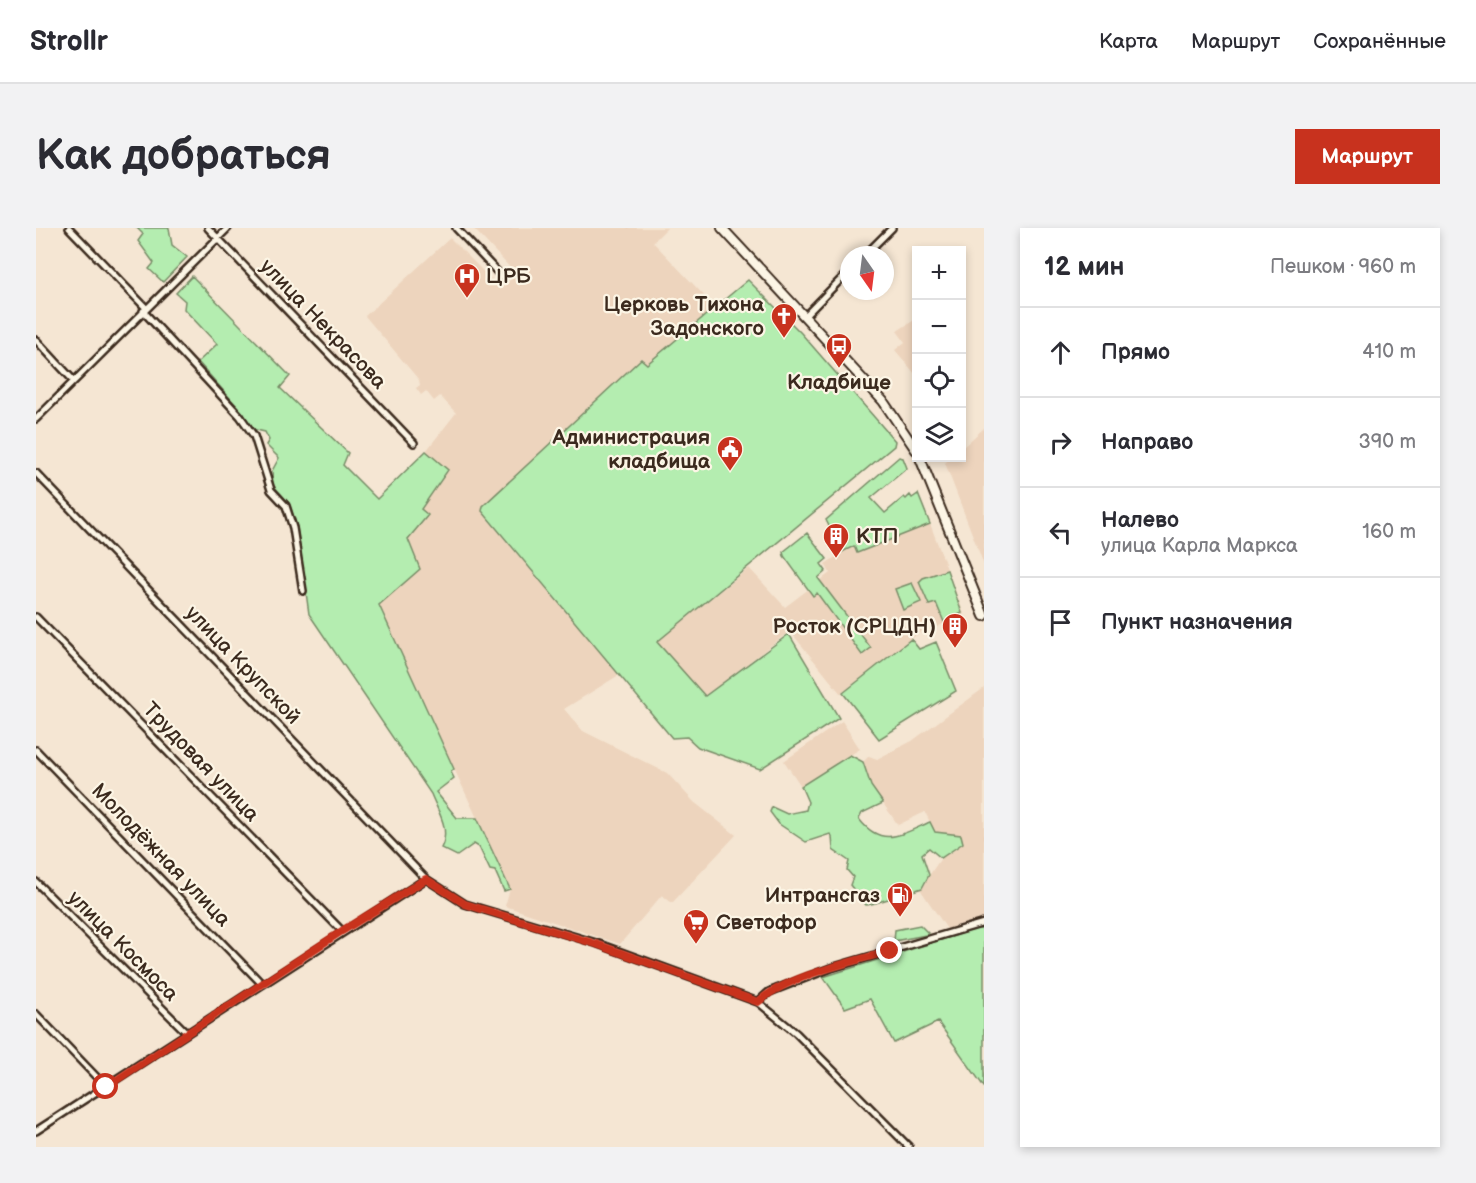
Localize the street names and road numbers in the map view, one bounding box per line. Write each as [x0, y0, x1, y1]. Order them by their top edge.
street label: улица Некрасова [255, 254, 392, 395]
street label: улица Крупской [180, 601, 306, 729]
street label: Трудовая улица [138, 697, 265, 827]
street label: Молодёжная улица [86, 778, 236, 932]
street label: улица Космоса [62, 885, 184, 1007]

